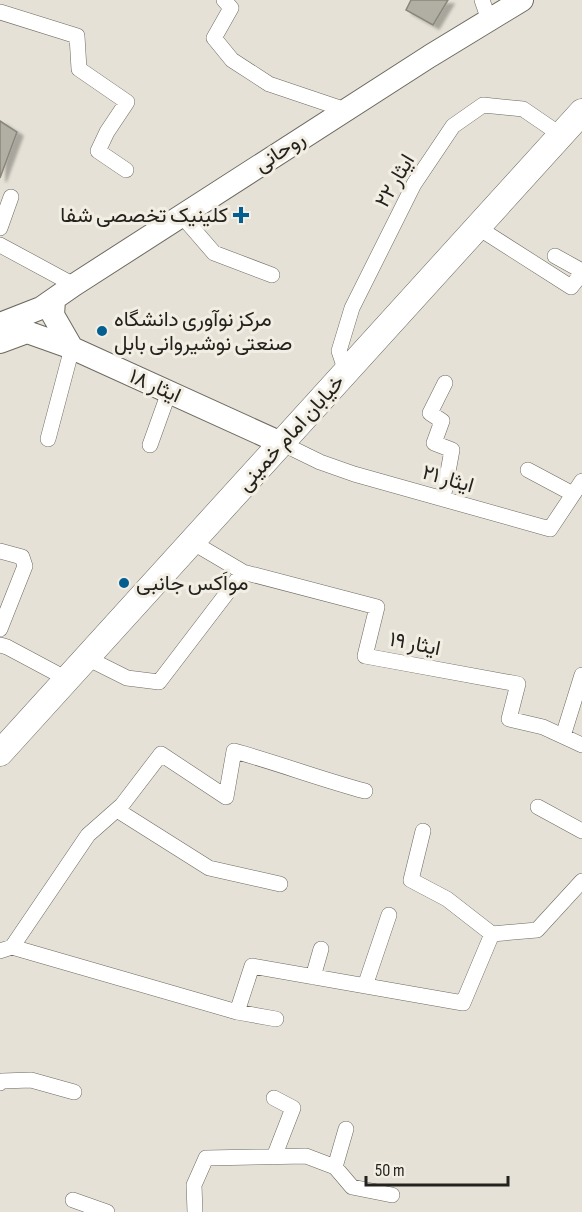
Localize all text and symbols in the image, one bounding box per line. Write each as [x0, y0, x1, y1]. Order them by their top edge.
street label: روحانی [250, 126, 310, 178]
street label: ایثار ۲۲ [370, 150, 420, 212]
place label: کلینیک تخصصی شفا [60, 203, 228, 228]
marker: کلینیک تخصصی شفا [232, 206, 250, 224]
place label: مرکز نوآوری دانشگاه صنعتی نوشیروانی بابل [114, 307, 292, 356]
marker: مرکز نوآوری دانشگاه صنعتی نوشیروانی بابل [95, 324, 109, 338]
street label: ایثار ۱۸ [125, 364, 185, 408]
street label: خیابان امام خمینی [232, 370, 351, 497]
street label: ایثار ۲۱ [419, 460, 477, 498]
place label: مواَکس جانبی [136, 571, 248, 596]
marker: مواَکس جانبی [117, 576, 131, 590]
street label: ایثار ١٩ [387, 627, 443, 661]
scale bar [366, 1149, 508, 1187]
text: 50 m [375, 1160, 405, 1181]

